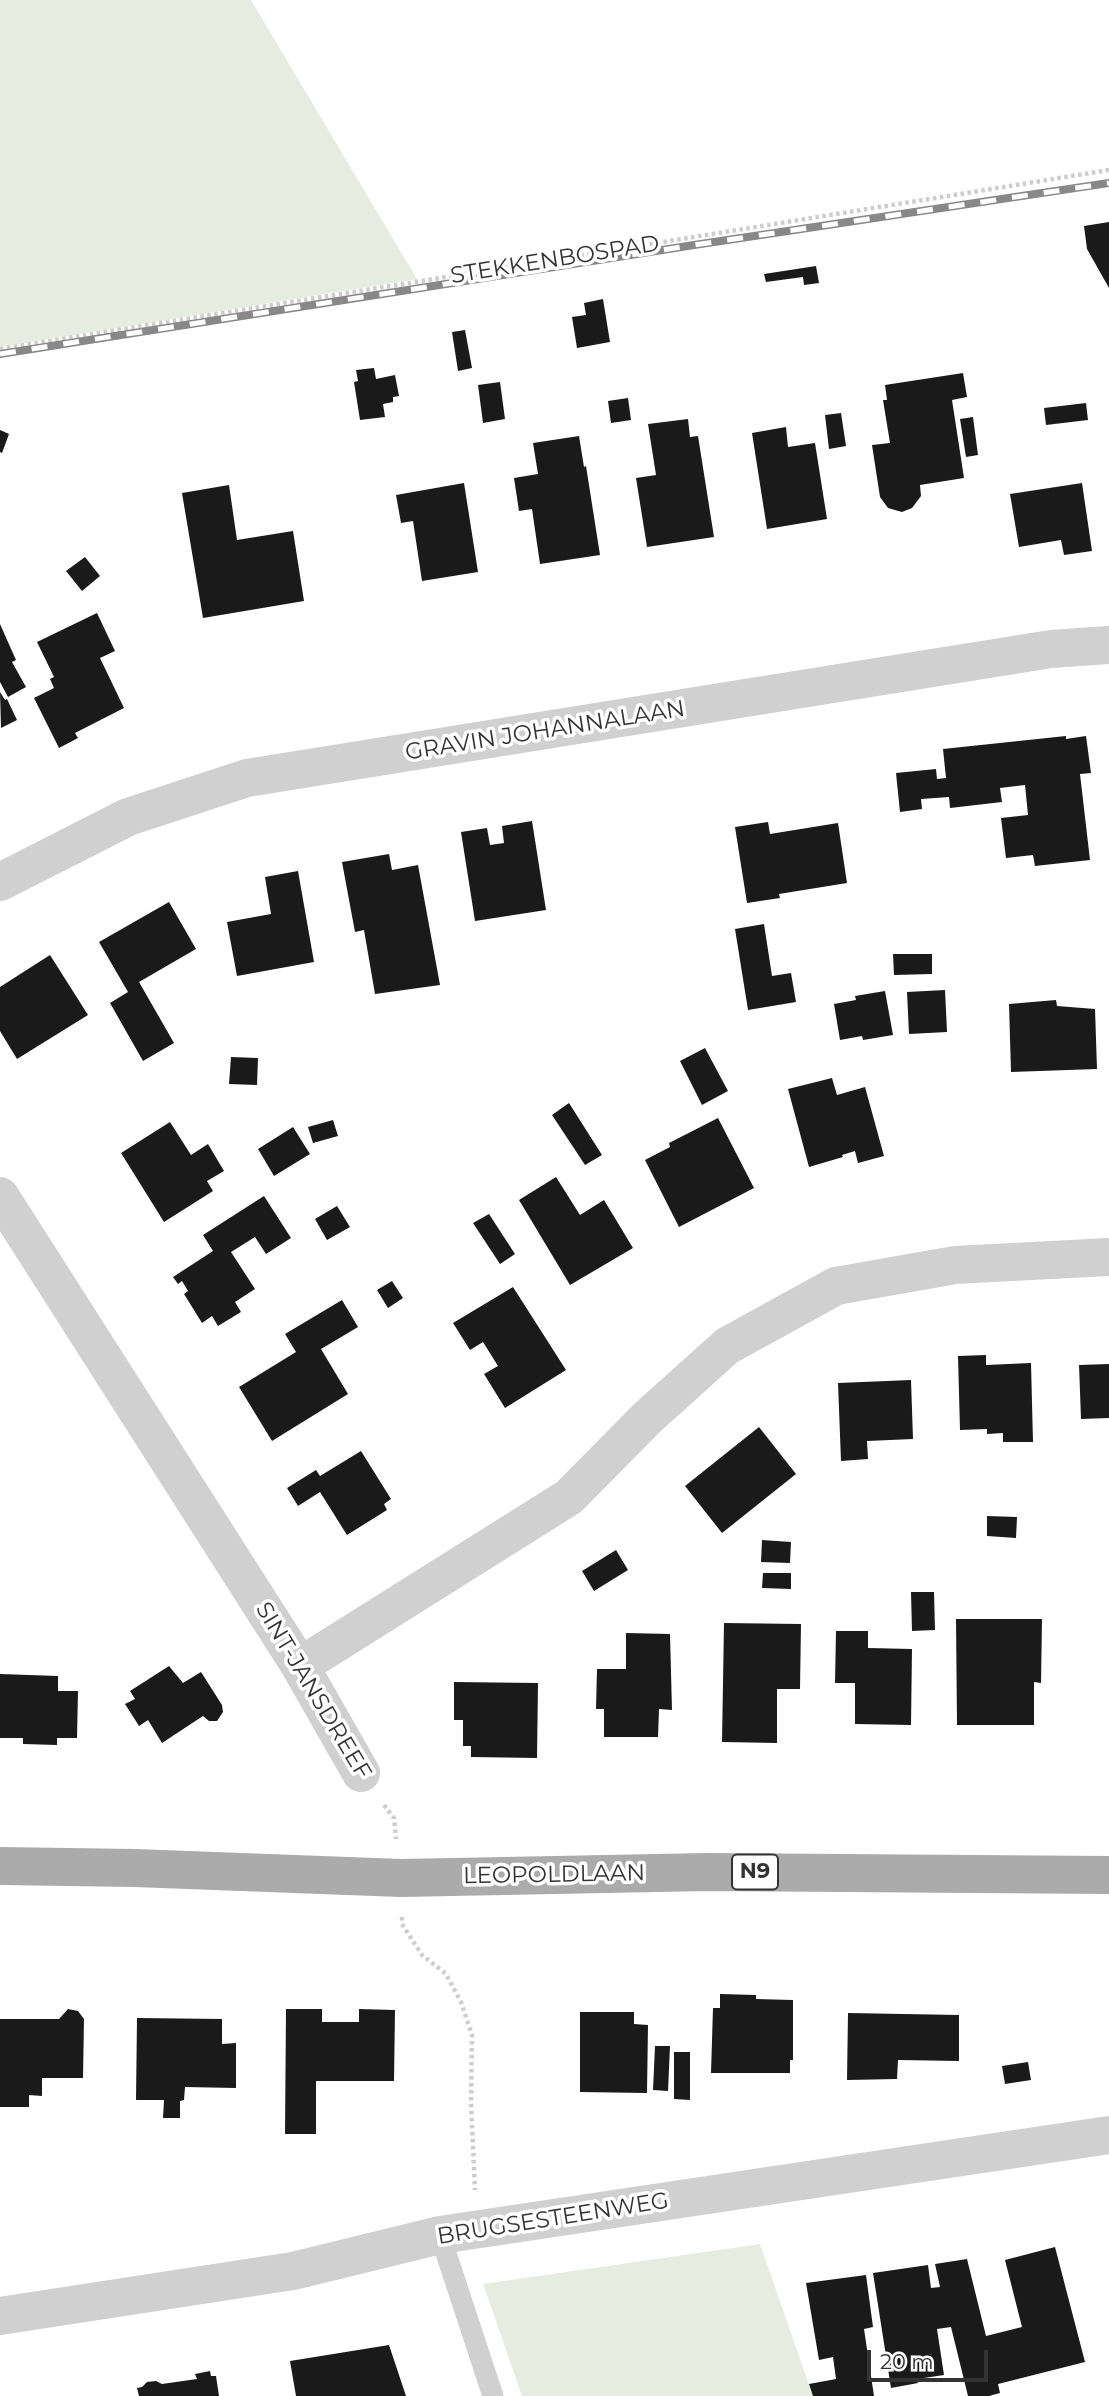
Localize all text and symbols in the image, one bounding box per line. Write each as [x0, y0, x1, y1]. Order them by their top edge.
street label: STEKKENBOSPAD [449, 230, 661, 290]
street label: GRAVIN JOHANNALAAN [403, 695, 687, 767]
street label: SINT-JANSDREEF [249, 1597, 377, 1785]
road number: N9 [732, 1854, 778, 1890]
street label: LEOPOLDLAAN [463, 1860, 645, 1890]
street label: BRUGSESTEENWEG [435, 2187, 671, 2251]
scale bar [871, 2336, 992, 2380]
text: 20 m [880, 2349, 934, 2374]

